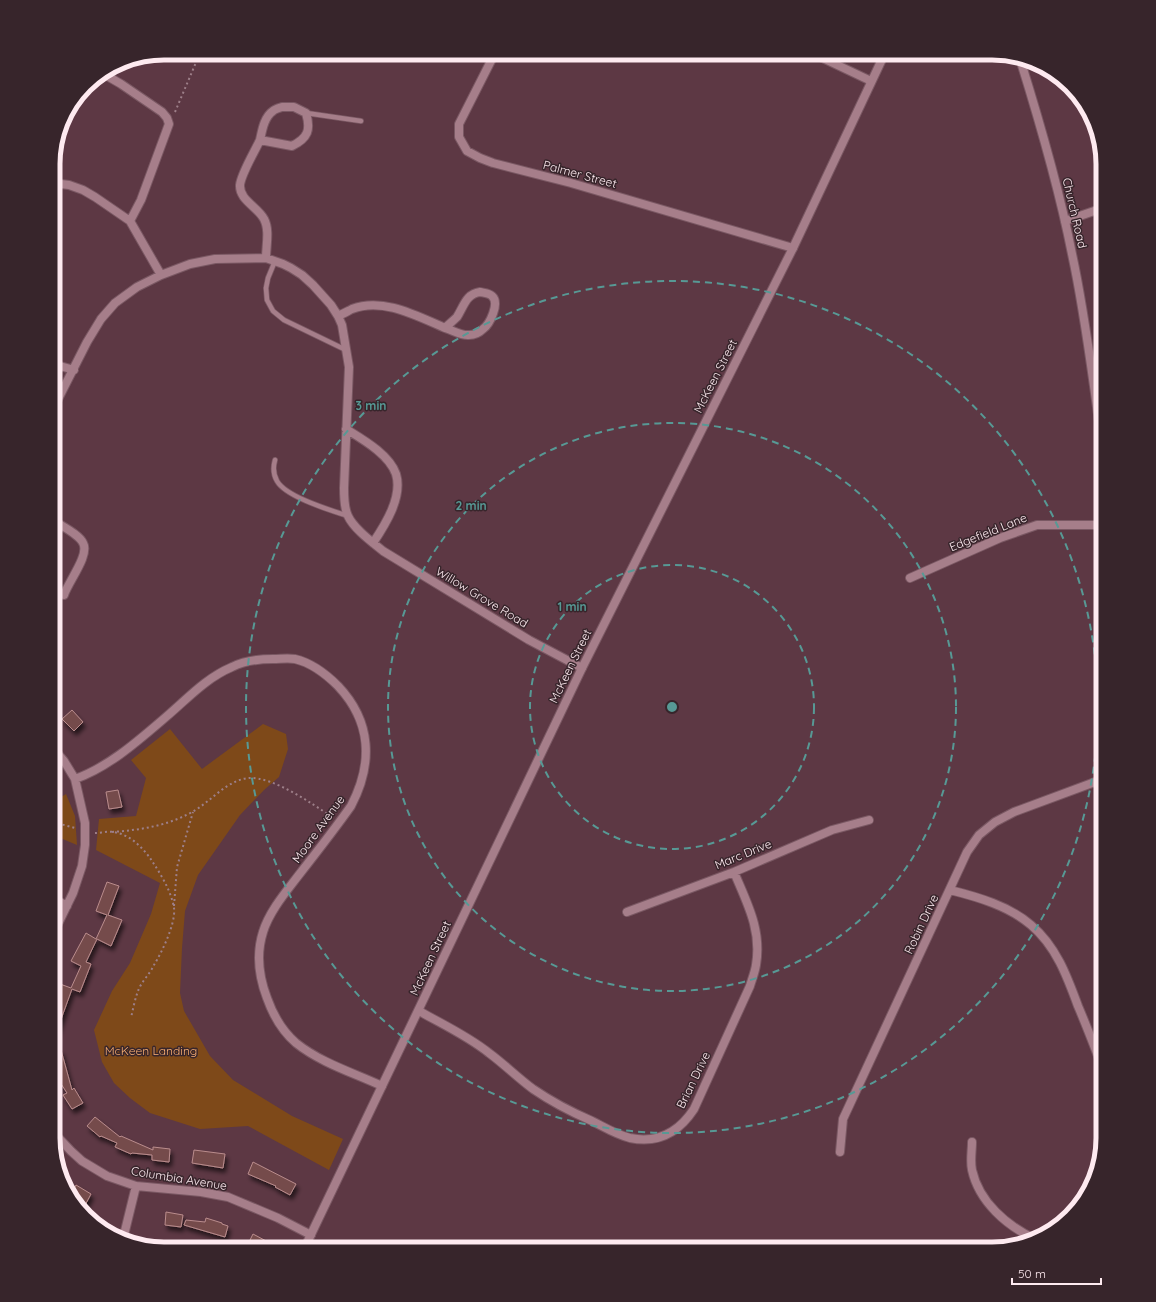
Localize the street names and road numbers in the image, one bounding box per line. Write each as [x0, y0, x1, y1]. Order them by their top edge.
street label: Palmer Street [542, 157, 618, 191]
street label: Church Road [1060, 176, 1090, 250]
street label: McKeen Street [690, 337, 740, 415]
street label: Edgefield Lane [947, 510, 1029, 554]
street label: Willow Grove Road [433, 564, 531, 630]
street label: McKeen Street [546, 627, 594, 705]
street label: Moore Avenue [288, 792, 348, 866]
street label: Marc Drive [712, 836, 774, 872]
street label: Robin Drive [901, 892, 941, 956]
street label: McKeen Street [406, 918, 454, 998]
street label: Brian Drive [673, 1049, 713, 1111]
street label: Columbia Avenue [130, 1163, 228, 1193]

